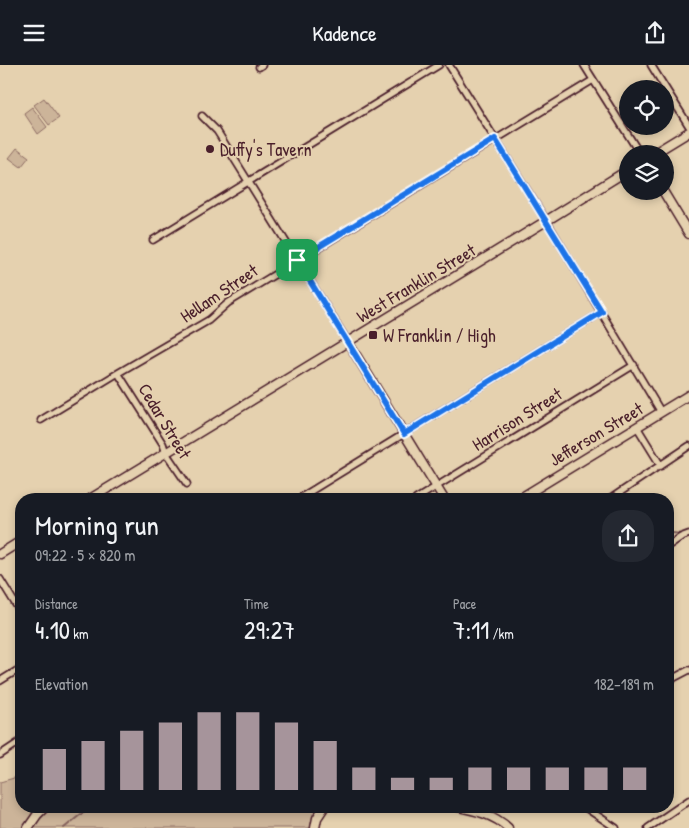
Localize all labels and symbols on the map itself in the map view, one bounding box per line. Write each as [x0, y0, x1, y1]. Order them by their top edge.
place label: Duffy's Tavern [220, 137, 312, 162]
marker: Duffy's Tavern [204, 143, 216, 155]
street label: West Franklin Street [352, 237, 481, 328]
pin [276, 239, 318, 281]
street label: Hellam Street [175, 257, 263, 328]
place label: W Franklin / High [383, 323, 496, 348]
marker: W Franklin / High [367, 329, 379, 341]
street label: Cedar Street [133, 379, 198, 464]
street label: Harrison Street [467, 381, 567, 457]
street label: Jefferson Street [544, 396, 648, 472]

